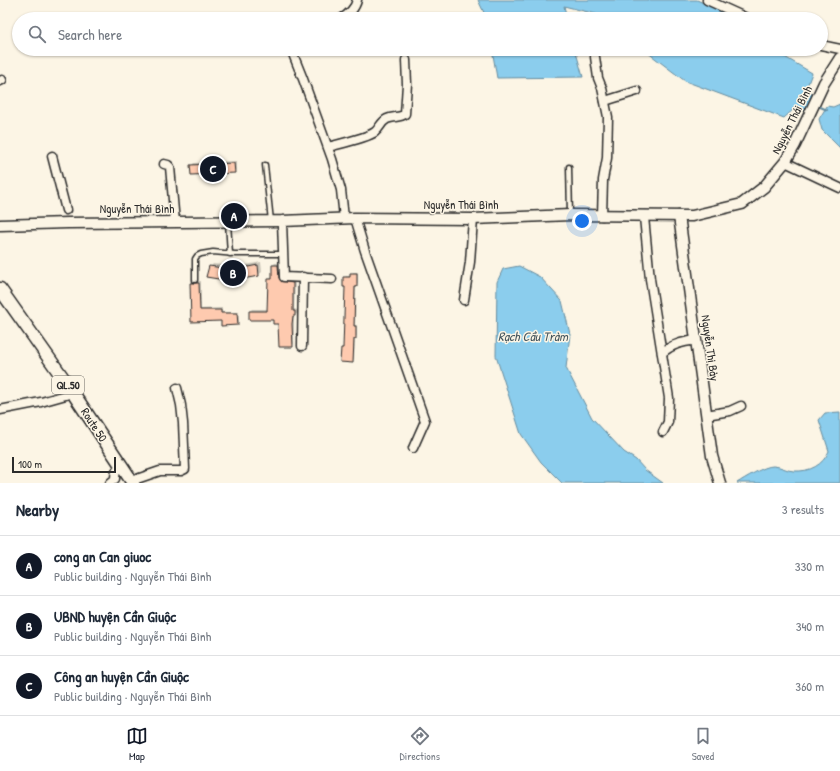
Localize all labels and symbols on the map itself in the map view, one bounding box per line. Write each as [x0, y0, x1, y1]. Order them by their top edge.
street label: Nguyễn Thái Bình [767, 83, 816, 157]
pin: C [200, 154, 226, 184]
street label: Nguyễn Thái Bình [424, 196, 498, 213]
street label: Nguyễn Thái Bình [100, 200, 174, 217]
pin: A [221, 201, 247, 231]
your location [572, 211, 592, 231]
pin: B [220, 258, 246, 288]
street label: Nguyễn Thị Bảy [697, 314, 724, 382]
water label: Rạch Cầu Tràm [498, 327, 569, 345]
road number: QL.50 [52, 376, 84, 394]
street label: Route 50 [77, 404, 112, 445]
scale bar [12, 455, 116, 474]

